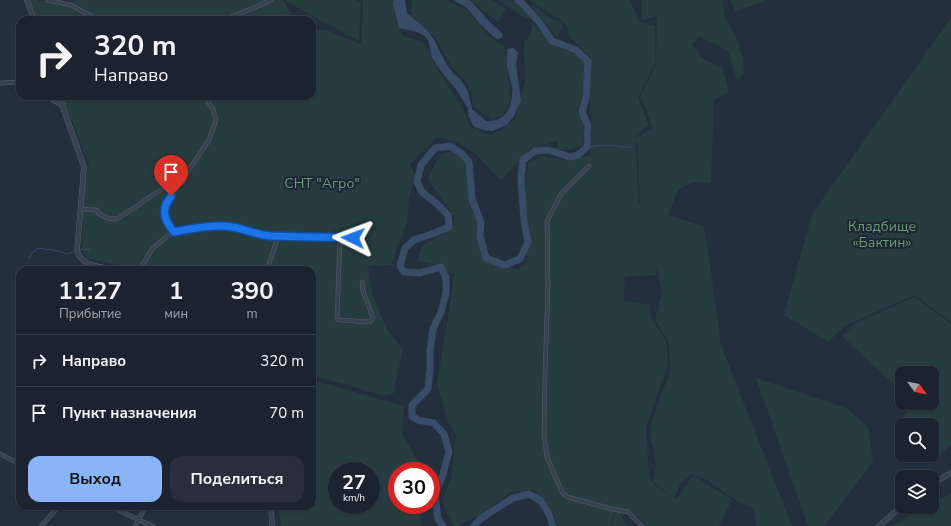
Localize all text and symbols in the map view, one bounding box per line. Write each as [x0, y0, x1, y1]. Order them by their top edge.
text: 320 m [94, 27, 177, 65]
icon: right [28, 32, 80, 84]
text: Направо [94, 63, 168, 87]
pin [154, 155, 188, 196]
icon: arrive [160, 161, 182, 183]
park label: СНТ "Агро" [284, 174, 360, 193]
position arrow [332, 217, 374, 259]
park label: Кладбище «Бактин» [848, 217, 916, 252]
text: 11:27 [58, 275, 122, 307]
text: 1 [169, 275, 183, 307]
text: 390 [230, 275, 274, 307]
text: Прибытие [59, 305, 121, 323]
text: мин [164, 305, 188, 323]
text: m [246, 305, 258, 323]
icon: right [28, 350, 50, 372]
text: Направо [62, 351, 126, 371]
text: 320 m [260, 351, 304, 371]
north arrow [895, 366, 939, 410]
map controls [895, 366, 939, 514]
icon: arrive [28, 402, 50, 424]
text: Пункт назначения [62, 403, 197, 423]
text: 70 m [269, 403, 304, 423]
button: search [895, 418, 939, 462]
button: Выход [28, 456, 162, 502]
button: Поделиться [170, 456, 304, 502]
speed limit sign: 30 [388, 462, 440, 514]
text: 27 [342, 469, 366, 496]
button: layers [895, 470, 939, 514]
text: km/h [343, 491, 365, 505]

